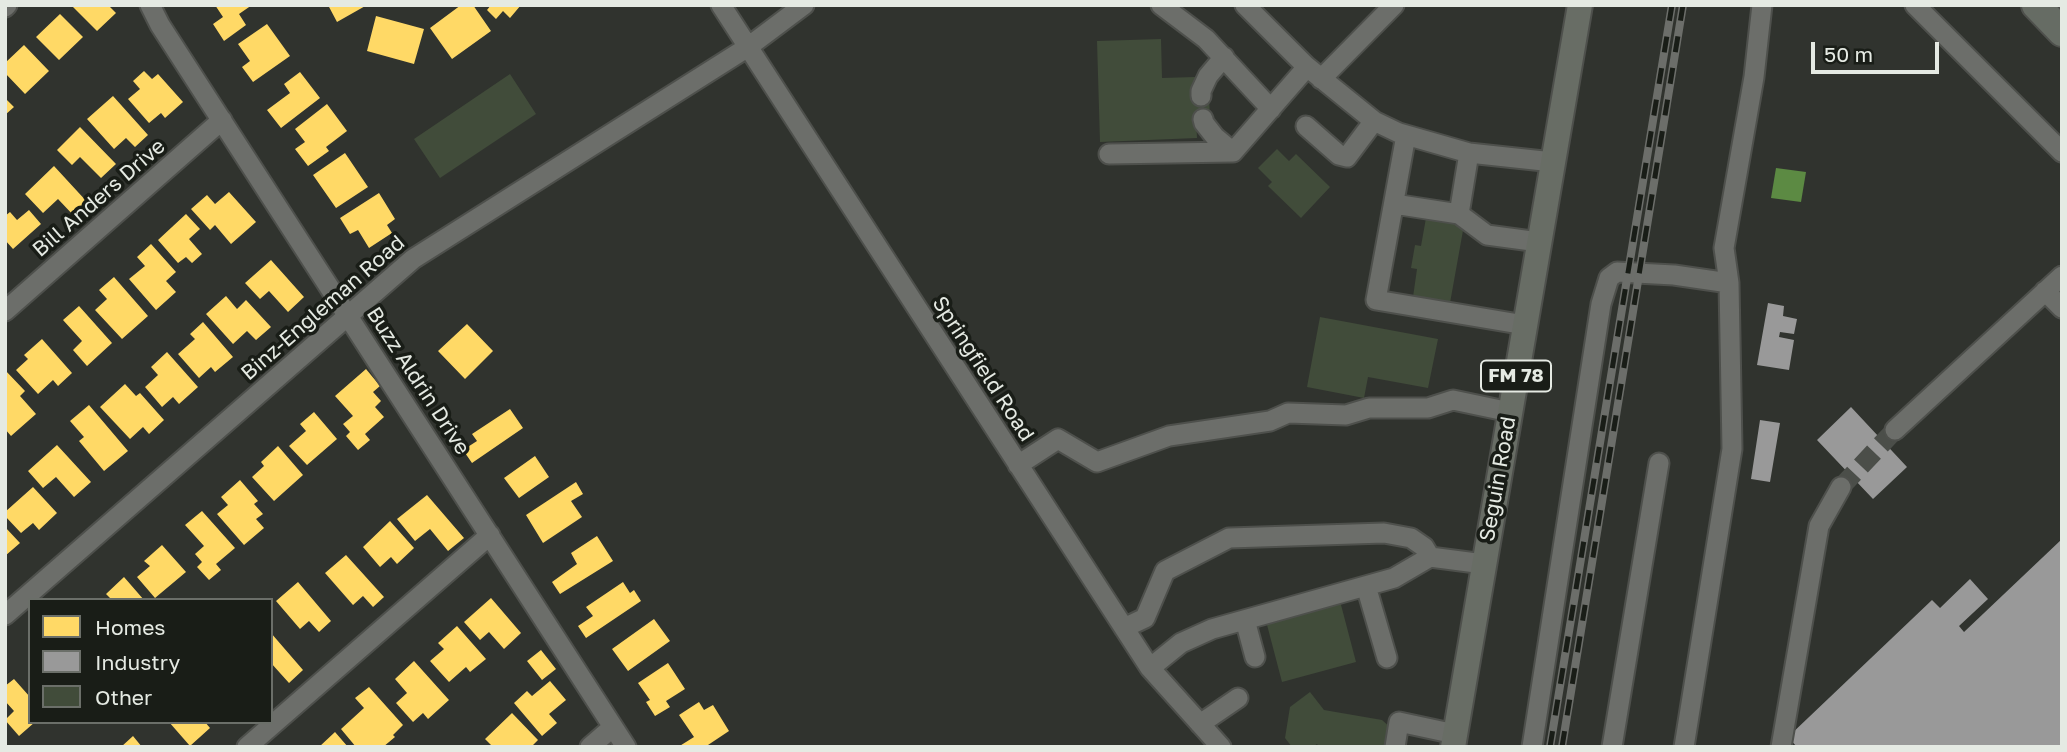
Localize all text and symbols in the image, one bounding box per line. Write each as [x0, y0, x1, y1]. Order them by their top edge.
scale bar [1815, 28, 1943, 72]
text: 50 m [1824, 41, 1873, 67]
street label: Bill Anders Drive [28, 134, 170, 262]
street label: Binz-Engleman Road [236, 230, 410, 386]
street label: Springfield Road [927, 292, 1039, 446]
street label: Buzz Aldrin Drive [361, 303, 475, 459]
road number: FM 78 [1481, 360, 1551, 392]
street label: Seguin Road [1475, 415, 1521, 543]
legend [28, 598, 273, 724]
text: Homes [95, 614, 165, 640]
text: Industry [95, 649, 180, 675]
text: Other [95, 684, 152, 710]

